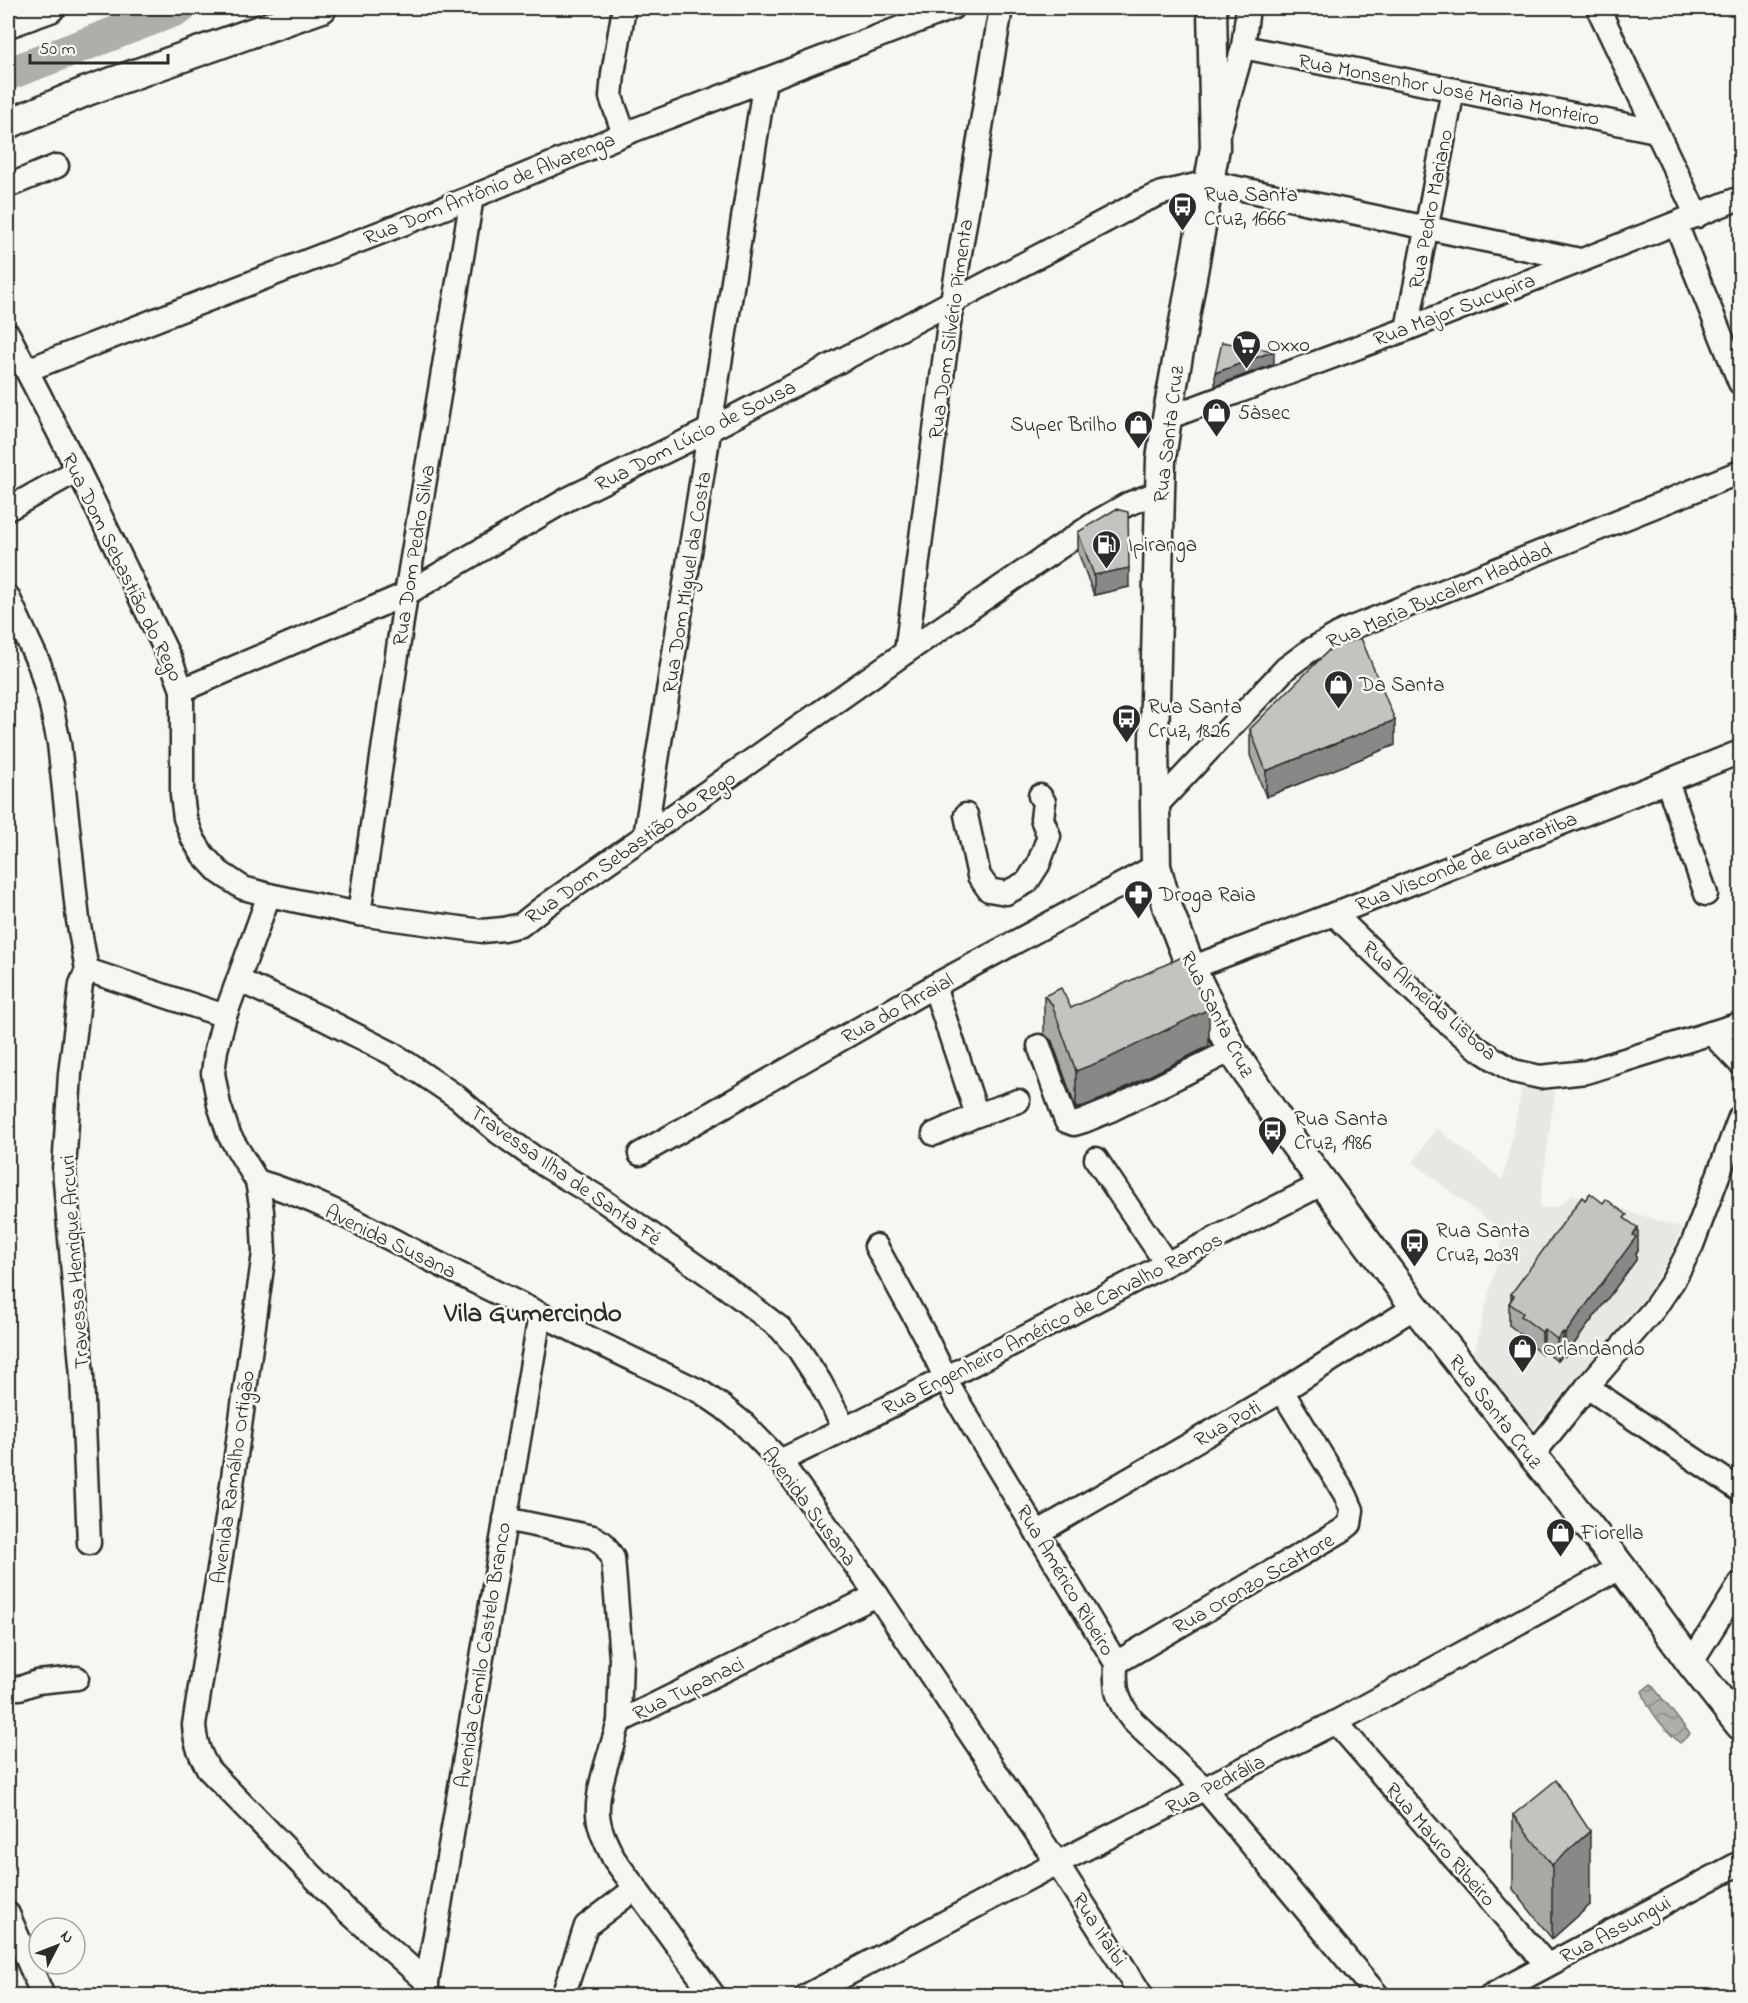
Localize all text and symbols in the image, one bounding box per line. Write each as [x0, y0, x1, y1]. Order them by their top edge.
scale bar [30, 27, 168, 65]
text: 50 m [39, 37, 76, 63]
street label: Rua Monsenhor José Maria Monteiro [1295, 47, 1602, 135]
street label: Rua Dom Antônio de Alvarenga [359, 126, 621, 256]
street label: Rua Pedro Mariano [1402, 127, 1462, 292]
place label: Rua Santa Cruz, 1666 [1204, 181, 1298, 235]
bus stop icon: Rua Santa Cruz, 1666 [1167, 190, 1199, 232]
street label: Rua Dom Silvério Pimenta [922, 217, 982, 441]
street label: Rua Major Sucupira [1370, 266, 1540, 355]
supermarket icon: Oxxo [1230, 328, 1262, 370]
place label: Oxxo [1267, 331, 1310, 361]
street label: Rua Santa Cruz [1147, 364, 1193, 504]
street label: Rua Dom Lúcio de Sousa [590, 373, 802, 501]
shop icon: 5àsec [1201, 396, 1233, 438]
place label: 5àsec [1238, 399, 1291, 429]
shop icon: Super Brilho [1122, 408, 1154, 450]
place label: Super Brilho [1010, 411, 1117, 441]
street label: Rua Dom Sebastião do Rego [51, 448, 190, 688]
street label: Rua Dom Pedro Silva [386, 463, 444, 648]
street label: Rua Dom Miguel da Costa [656, 469, 722, 696]
fuel station icon: Ipiranga [1091, 528, 1123, 570]
place label: Ipiranga [1128, 531, 1197, 563]
street label: Rua Maria Bucalem Haddad [1322, 536, 1557, 658]
shop icon: Da Santa [1322, 668, 1354, 710]
place label: Da Santa [1358, 671, 1445, 701]
place label: Rua Santa Cruz, 1826 [1148, 693, 1242, 747]
bus stop icon: Rua Santa Cruz, 1826 [1111, 702, 1143, 744]
street label: Rua Dom Sebastião do Rego [520, 764, 744, 935]
street label: Rua Visconde de Guaratiba [1351, 805, 1582, 921]
pharmacy icon: Droga Raia [1122, 878, 1154, 920]
place label: Droga Raia [1158, 881, 1256, 913]
street label: Rua Almeida Lisboa [1355, 934, 1503, 1069]
street label: Rua Santa Cruz [1172, 947, 1261, 1083]
street label: Rua do Arraial [836, 967, 960, 1053]
street label: Travessa Ilha de Santa Fé [463, 1099, 667, 1254]
place label: Rua Santa Cruz, 1986 [1294, 1105, 1388, 1159]
bus stop icon: Rua Santa Cruz, 1986 [1257, 1114, 1289, 1156]
street label: Travessa Henrique Arcuri [54, 1154, 98, 1370]
street label: Avenida Susana [319, 1198, 461, 1288]
place label: Rua Santa Cruz, 2039 [1436, 1217, 1530, 1271]
street label: Rua Engenheiro Américo de Carvalho Ramos [877, 1225, 1229, 1426]
bus stop icon: Rua Santa Cruz, 2039 [1399, 1226, 1431, 1268]
district label: Vila Gumercindo [443, 1295, 622, 1334]
shop icon: Orlandando [1506, 1332, 1538, 1374]
place label: Orlandando [1543, 1335, 1645, 1365]
street label: Rua Santa Cruz [1440, 1349, 1549, 1476]
street label: Avenida Ramálho Ortigão [204, 1369, 266, 1586]
street label: Rua Poti [1189, 1394, 1267, 1456]
street label: Avenida Susana [753, 1441, 863, 1573]
street label: Rua Américo Ribeiro [1007, 1500, 1121, 1662]
shop icon: Fiorella [1544, 1516, 1576, 1558]
place label: Fiorella [1580, 1519, 1644, 1549]
street label: Avenida Camilo Castelo Branco [448, 1520, 520, 1790]
street label: Rua Oronzo Scattore [1168, 1526, 1341, 1643]
street label: Rua Tupanaci [628, 1650, 750, 1730]
street label: Rua Pedrália [1161, 1748, 1271, 1824]
street label: Rua Mauro Ribeiro [1377, 1777, 1502, 1914]
street label: Rua Itaibi [1063, 1887, 1133, 1973]
street label: Rua Assungui [1555, 1889, 1678, 1974]
north arrow [27, 1916, 87, 1976]
text: N [54, 1925, 79, 1949]

